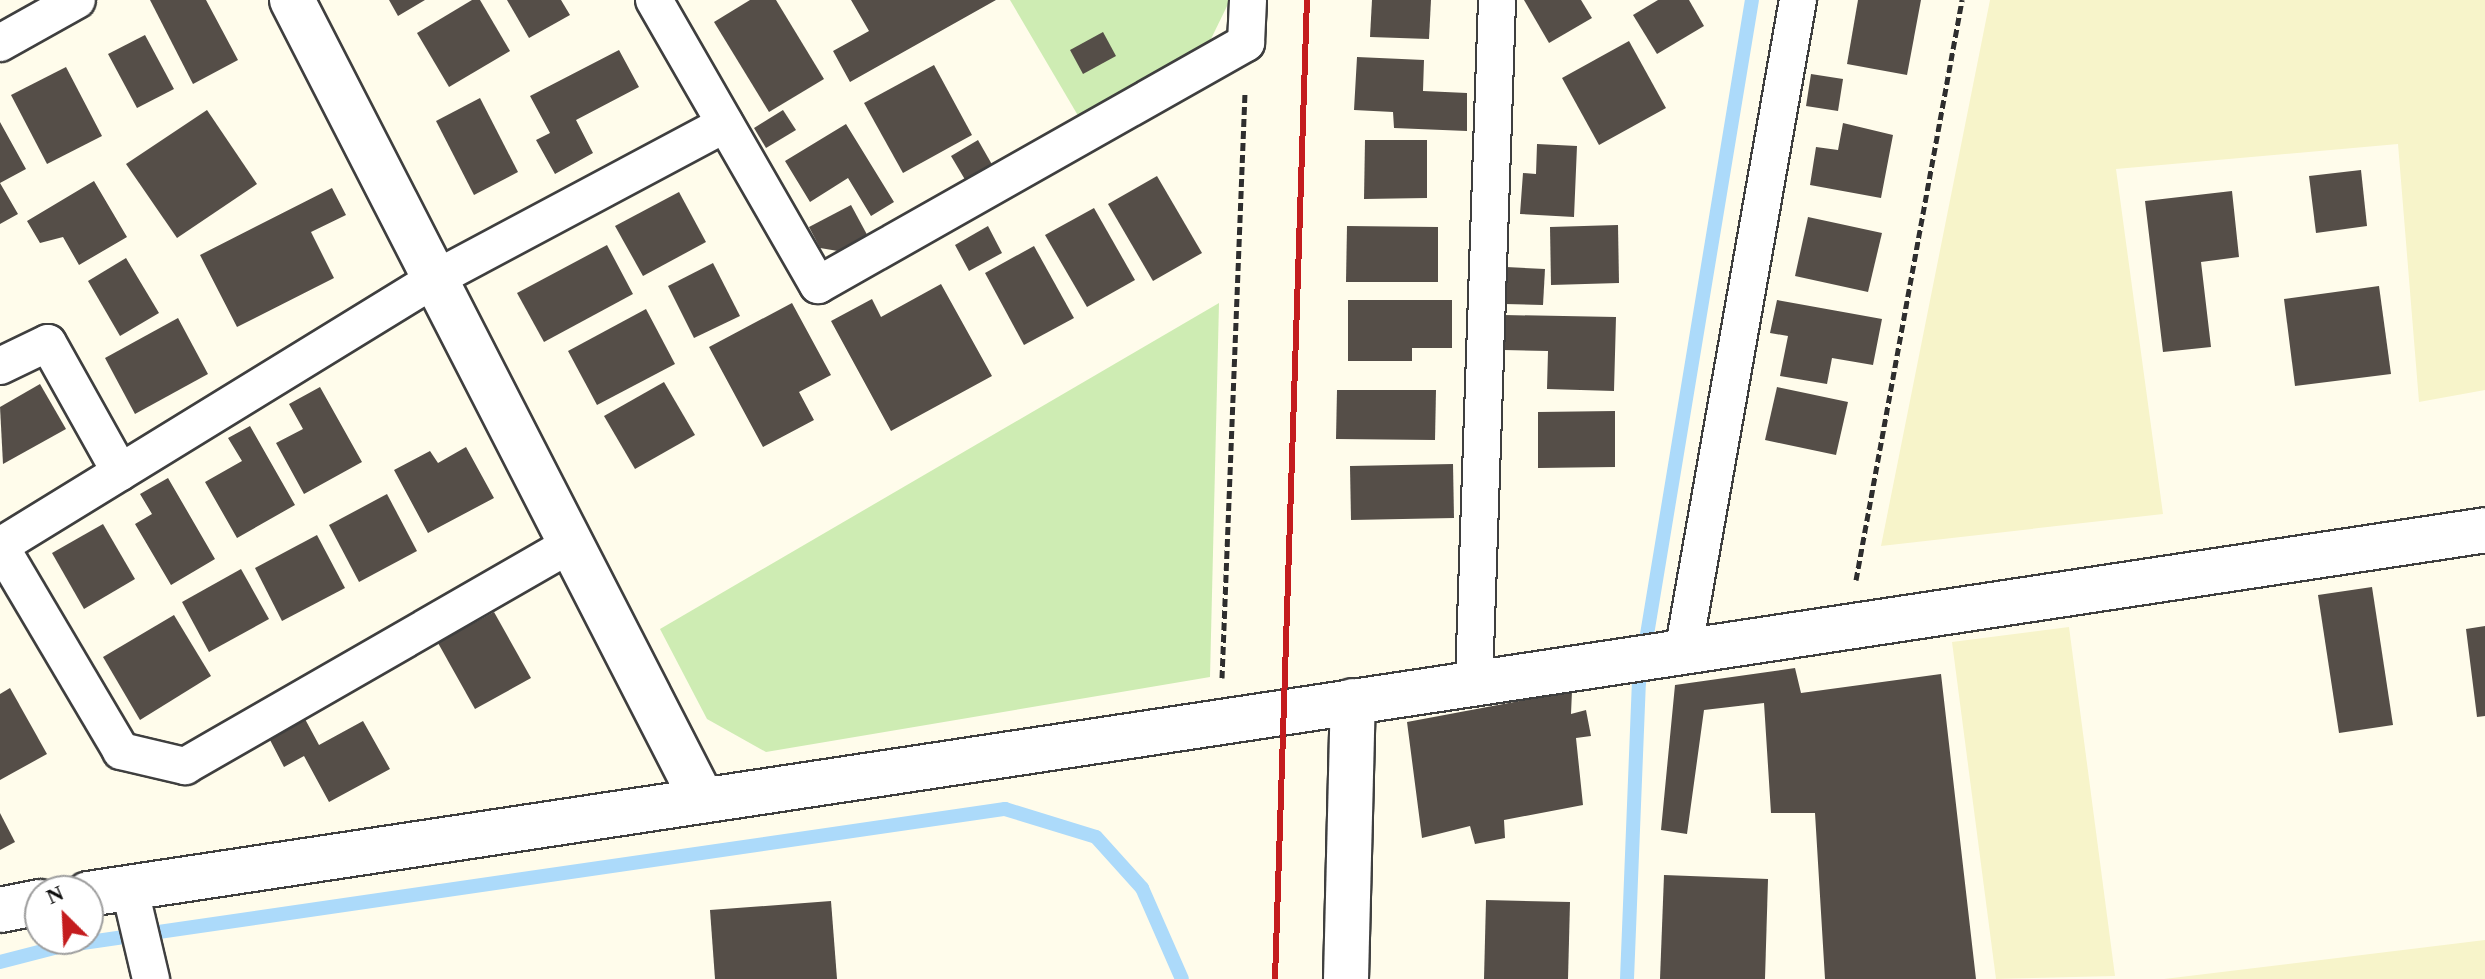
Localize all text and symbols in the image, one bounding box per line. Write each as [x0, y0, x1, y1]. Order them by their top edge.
north arrow [24, 875, 104, 955]
text: N [42, 880, 67, 909]

